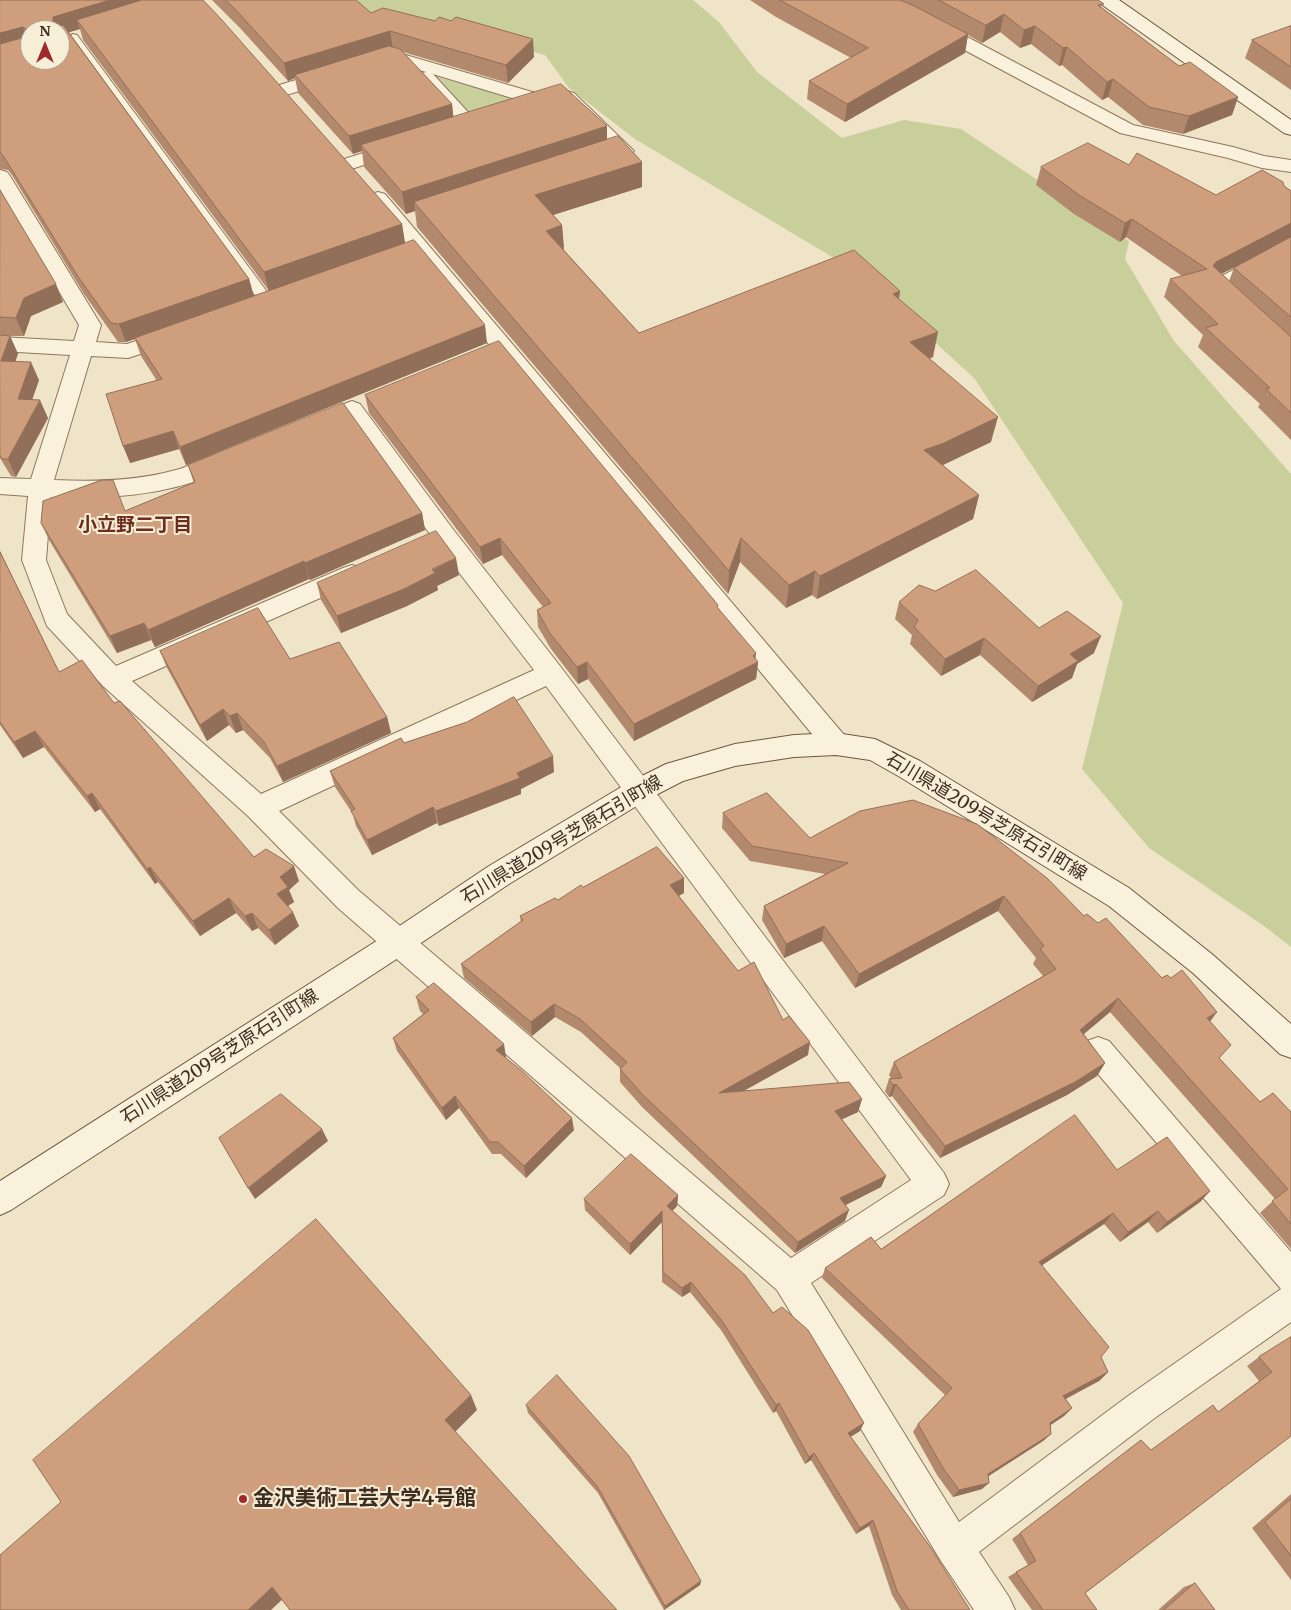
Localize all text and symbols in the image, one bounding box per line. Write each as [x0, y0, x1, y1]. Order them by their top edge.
north arrow [20, 20, 70, 70]
text: N [39, 22, 51, 40]
district label: 小立野二丁目 [78, 515, 192, 537]
street label: 石川県道209号芝原石引町線 [882, 748, 1090, 886]
street label: 石川県道209号芝原石引町線 [458, 771, 666, 909]
street label: 石川県道209号芝原石引町線 [117, 985, 323, 1129]
place label: 金沢美術工芸大学4号館 [253, 1486, 476, 1512]
marker: 金沢美術工芸大学4号館 [237, 1493, 249, 1505]

